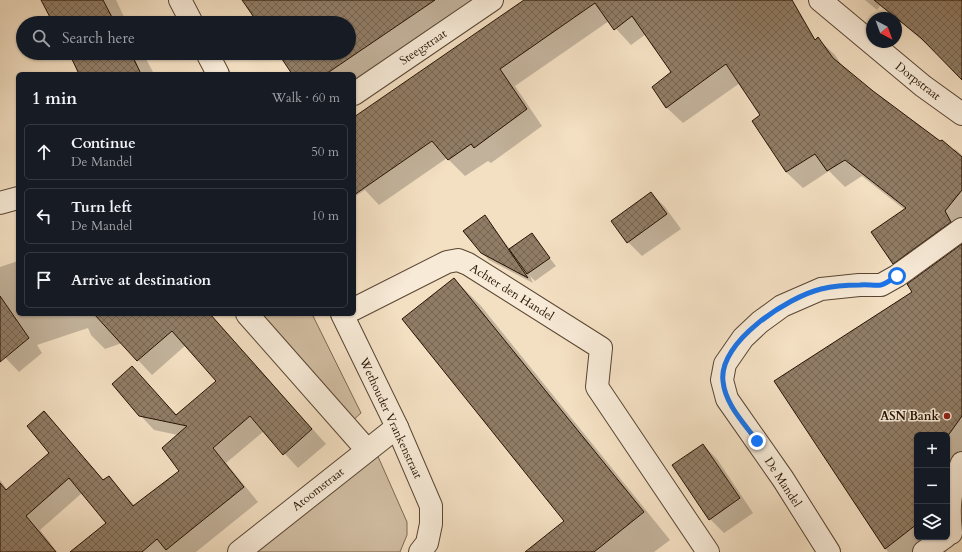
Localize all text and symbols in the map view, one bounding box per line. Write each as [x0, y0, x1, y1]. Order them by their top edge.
north arrow [866, 12, 902, 48]
search box [16, 16, 356, 60]
street label: Steegstraat [396, 25, 450, 69]
icon: search [30, 27, 52, 49]
text: Search here [62, 28, 135, 48]
street label: Dorpstraat [892, 58, 944, 104]
text: 1 min [32, 87, 77, 110]
text: Walk · 60 m [272, 89, 340, 107]
text: Continue [71, 133, 136, 153]
icon: ahead [33, 141, 55, 163]
text: 50 m [311, 143, 339, 161]
text: De Mandel [71, 153, 132, 171]
text: Turn left [71, 197, 132, 217]
icon: left [33, 205, 55, 227]
text: 10 m [311, 207, 339, 225]
text: De Mandel [71, 217, 132, 235]
street label: Achter den Handel [467, 260, 557, 324]
route start [888, 267, 906, 285]
icon: arrive [33, 269, 55, 291]
text: Arrive at destination [71, 270, 211, 290]
street label: Wethouder Vrankenstraat [355, 354, 426, 481]
place label: ASN Bank [880, 408, 940, 424]
marker: ASN Bank [942, 411, 952, 421]
route end [748, 432, 766, 450]
map controls [914, 432, 950, 540]
button: + [914, 432, 950, 468]
street label: De Mandel [761, 454, 805, 510]
street label: Atoomstraat [289, 464, 347, 514]
button: − [914, 468, 950, 504]
button: layers [914, 504, 950, 540]

